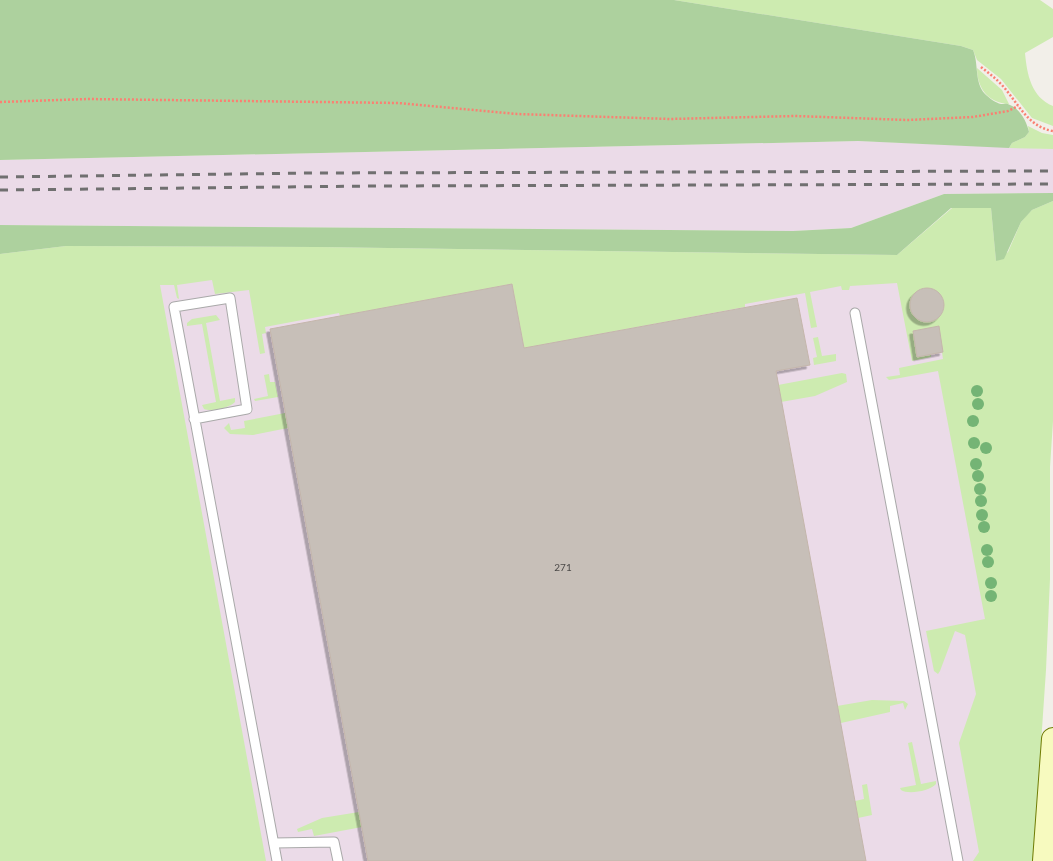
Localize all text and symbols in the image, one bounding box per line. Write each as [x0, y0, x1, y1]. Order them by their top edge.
house number: 271 [554, 561, 572, 573]

